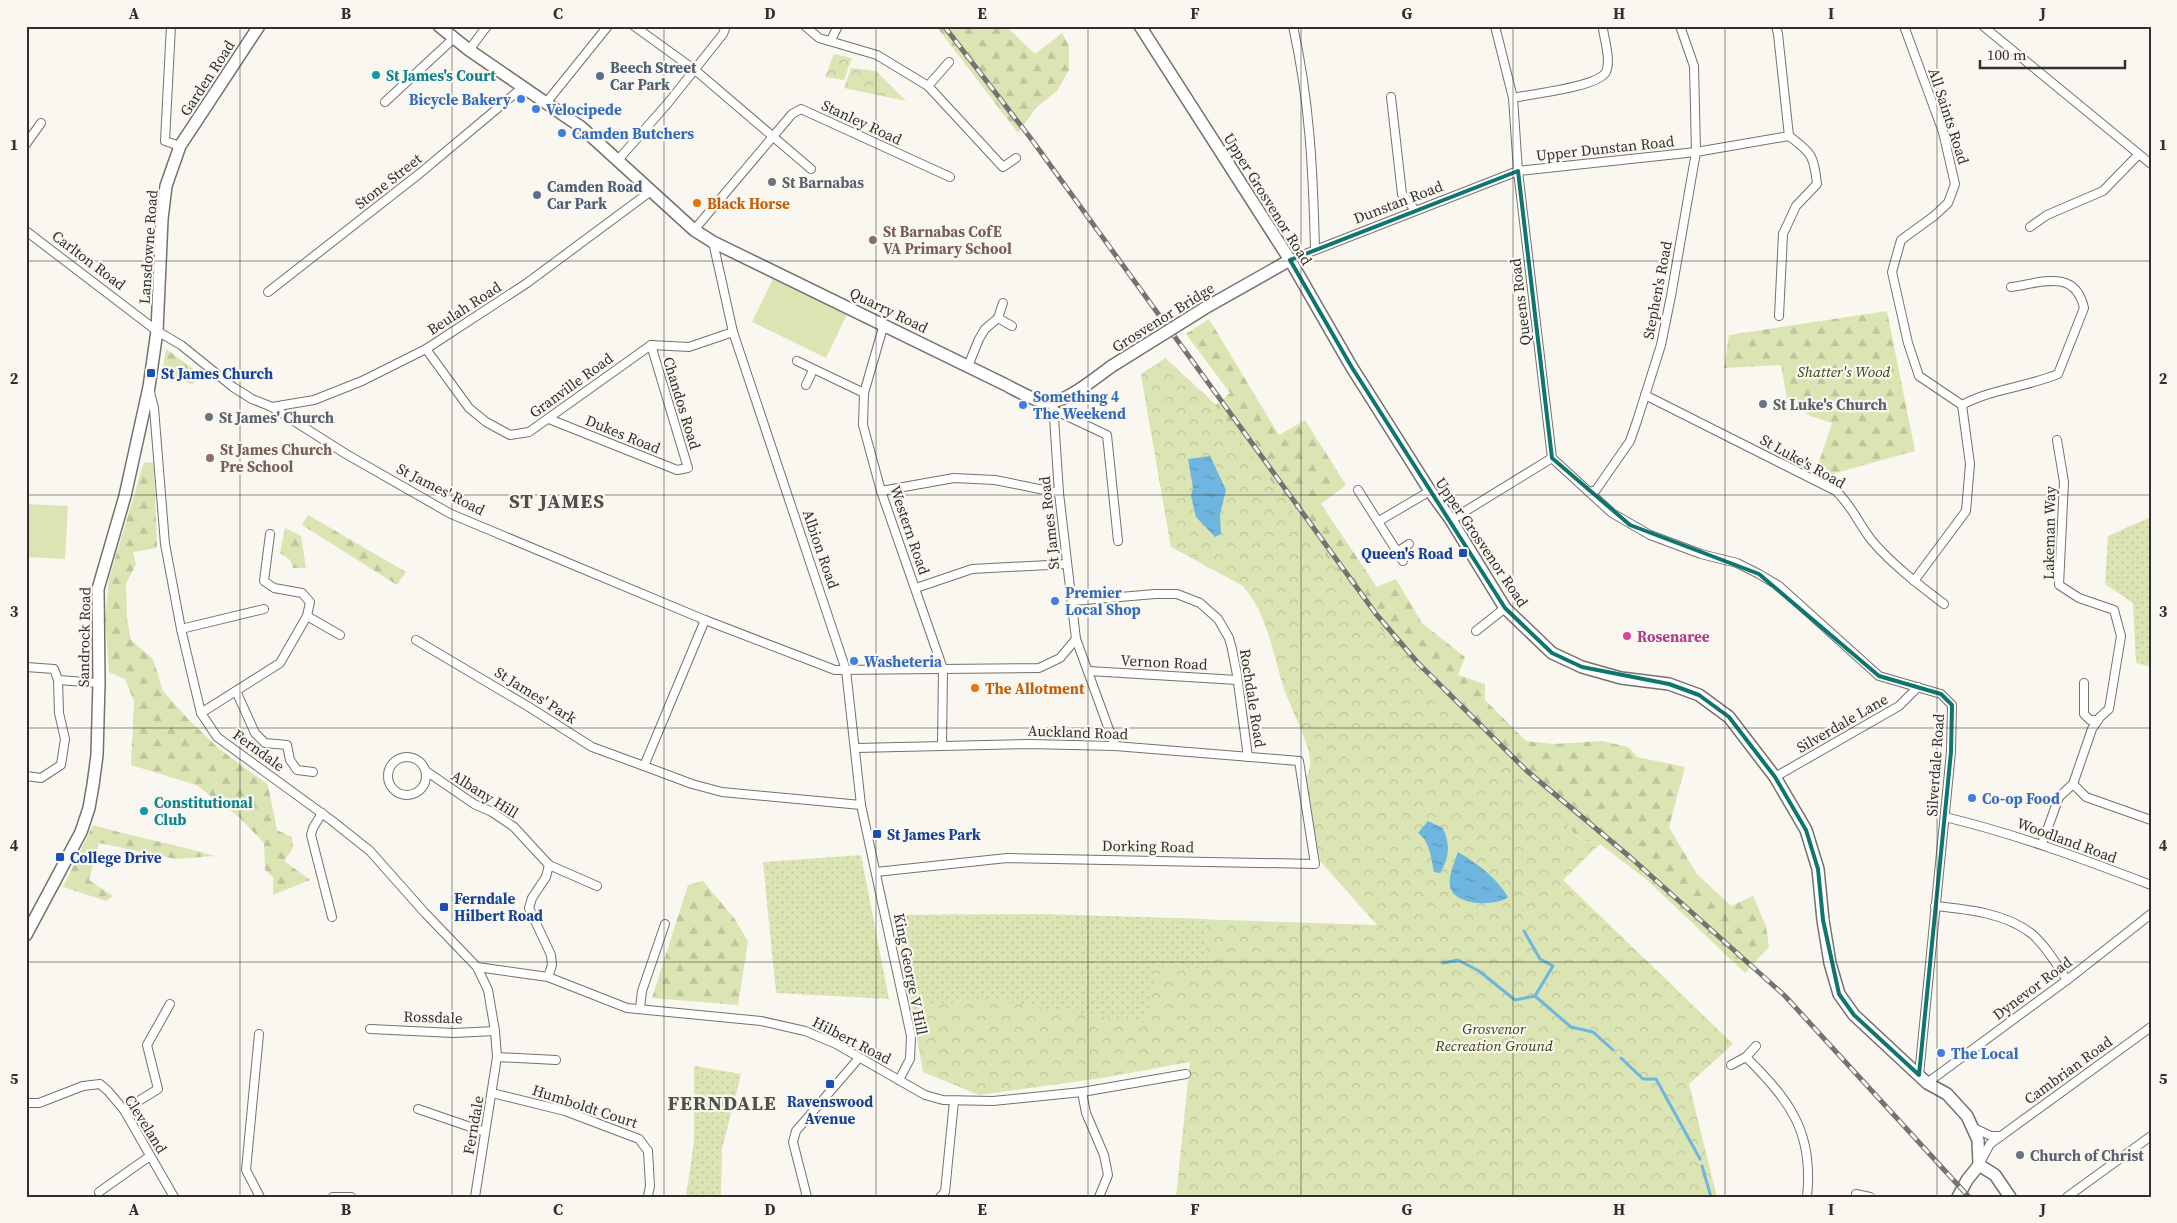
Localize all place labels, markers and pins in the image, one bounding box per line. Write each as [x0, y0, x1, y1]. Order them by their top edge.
place label: Beech Street Car Park [610, 57, 697, 95]
place label: St James's Court [386, 65, 496, 86]
marker: St James's Court [370, 69, 382, 81]
marker: Beech Street Car Park [594, 70, 606, 82]
place label: Bicycle Bakery [409, 89, 511, 110]
marker: Bicycle Bakery [515, 93, 527, 105]
place label: Velocipede [546, 99, 622, 120]
marker: Velocipede [530, 103, 542, 115]
place label: Camden Butchers [572, 123, 694, 144]
marker: Camden Butchers [556, 127, 568, 139]
place label: St Barnabas [782, 172, 864, 193]
place label: Camden Road Car Park [547, 176, 642, 214]
marker: St Barnabas [766, 176, 778, 188]
marker: Camden Road Car Park [531, 189, 543, 201]
place label: Black Horse [707, 193, 790, 214]
marker: Black Horse [691, 197, 703, 209]
place label: St Barnabas CofE VA Primary School [883, 221, 1012, 259]
marker: St Barnabas CofE VA Primary School [867, 234, 879, 246]
place label: St James Church [161, 363, 273, 384]
marker: St James Church [145, 367, 157, 379]
place label: Something 4 The Weekend [1033, 386, 1126, 424]
place label: St Luke's Church [1773, 394, 1887, 415]
marker: St Luke's Church [1757, 398, 1769, 410]
marker: Something 4 The Weekend [1017, 399, 1029, 411]
place label: St James' Church [219, 407, 334, 428]
marker: St James' Church [203, 411, 215, 423]
place label: St James Church Pre School [220, 439, 332, 477]
marker: St James Church Pre School [204, 452, 216, 464]
place label: Queen's Road [1361, 543, 1453, 564]
marker: Queen's Road [1457, 547, 1469, 559]
place label: Premier Local Shop [1065, 582, 1141, 620]
marker: Premier Local Shop [1049, 595, 1061, 607]
place label: Rosenaree [1637, 626, 1710, 647]
marker: Rosenaree [1621, 630, 1633, 642]
place label: Washeteria [864, 651, 943, 672]
marker: Washeteria [848, 655, 860, 667]
place label: The Allotment [985, 678, 1085, 699]
marker: The Allotment [969, 682, 981, 694]
place label: Co-op Food [1982, 788, 2060, 809]
place label: Constitutional Club [154, 792, 253, 830]
marker: Co-op Food [1966, 792, 1978, 804]
marker: Constitutional Club [138, 805, 150, 817]
place label: St James Park [887, 824, 981, 845]
marker: St James Park [871, 828, 883, 840]
place label: College Drive [70, 847, 162, 868]
marker: College Drive [54, 851, 66, 863]
place label: Ferndale Hilbert Road [454, 888, 543, 926]
marker: Ferndale Hilbert Road [438, 901, 450, 913]
place label: The Local [1951, 1043, 2019, 1064]
marker: The Local [1935, 1047, 1947, 1059]
marker: Ravenswood Avenue [824, 1078, 836, 1090]
place label: Ravenswood Avenue [787, 1091, 873, 1129]
place label: Church of Christ [2030, 1145, 2144, 1166]
marker: Church of Christ [2014, 1149, 2026, 1161]

